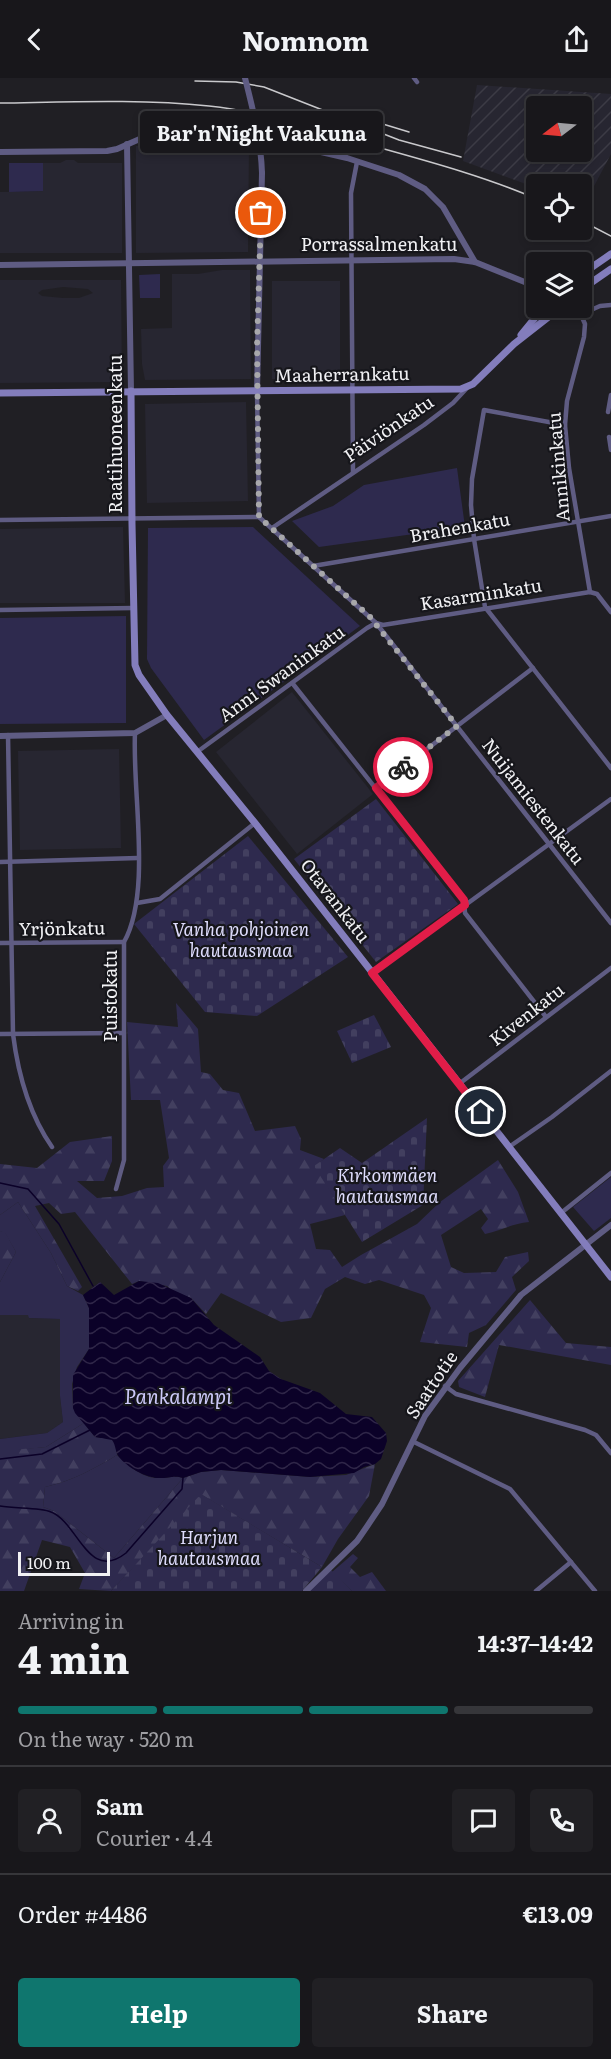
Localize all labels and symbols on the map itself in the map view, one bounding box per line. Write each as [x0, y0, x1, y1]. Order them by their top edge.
north arrow [526, 96, 592, 162]
callout: Bar'n'Night Vaakuna [140, 111, 382, 153]
pin [235, 187, 286, 238]
street label: Porrassalmenkatu [301, 230, 457, 257]
street label: Raatihuoneenkatu [101, 354, 128, 514]
street label: Maaherrankatu [274, 359, 410, 388]
street label: Päiviönkatu [338, 388, 439, 468]
street label: Annikinkatu [539, 411, 576, 523]
street label: Brahenkatu [407, 504, 512, 549]
street label: Kasarminkatu [418, 571, 544, 616]
street label: Anni Swaninkatu [213, 618, 350, 728]
street label: Nuijamiestenkatu [476, 732, 592, 870]
courier [373, 737, 433, 797]
street label: Otavankatu [295, 852, 378, 948]
street label: Yrjönkatu [18, 913, 106, 942]
park label: Vanha pohjoinen hautausmaa [173, 915, 309, 963]
street label: Puistokatu [96, 950, 123, 1042]
street label: Kivenkatu [483, 976, 569, 1052]
pin [455, 1086, 506, 1137]
park label: Kirkonmäen hautausmaa [335, 1161, 439, 1209]
street label: Saattotie [398, 1345, 463, 1424]
water label: Pankalampi [124, 1380, 232, 1410]
park label: Harjun hautausmaa [157, 1523, 261, 1571]
scale bar [18, 1549, 110, 1576]

